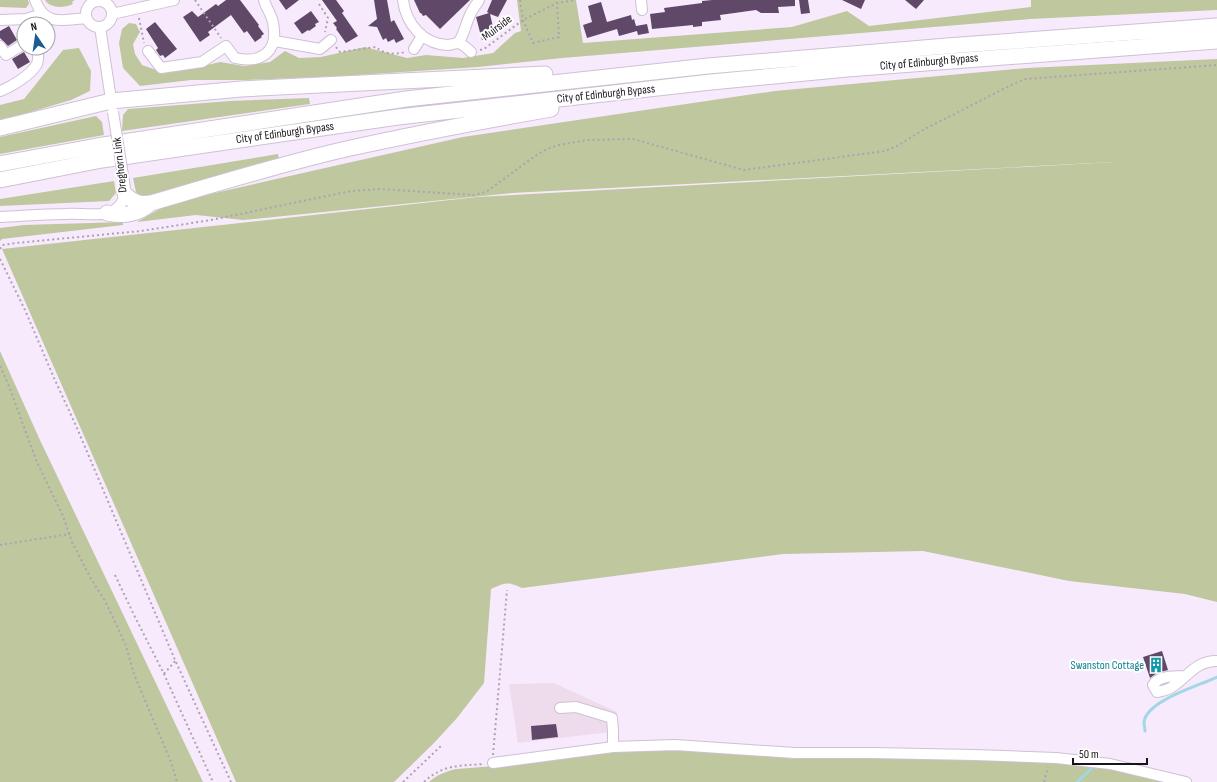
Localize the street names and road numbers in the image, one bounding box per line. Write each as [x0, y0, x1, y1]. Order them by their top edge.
street label: Muirside [479, 12, 515, 44]
street label: City of Edinburgh Bypass [879, 50, 979, 74]
street label: City of Edinburgh Bypass [556, 81, 656, 107]
street label: City of Edinburgh Bypass [235, 119, 335, 147]
street label: Dreghorn Link [110, 136, 130, 194]

